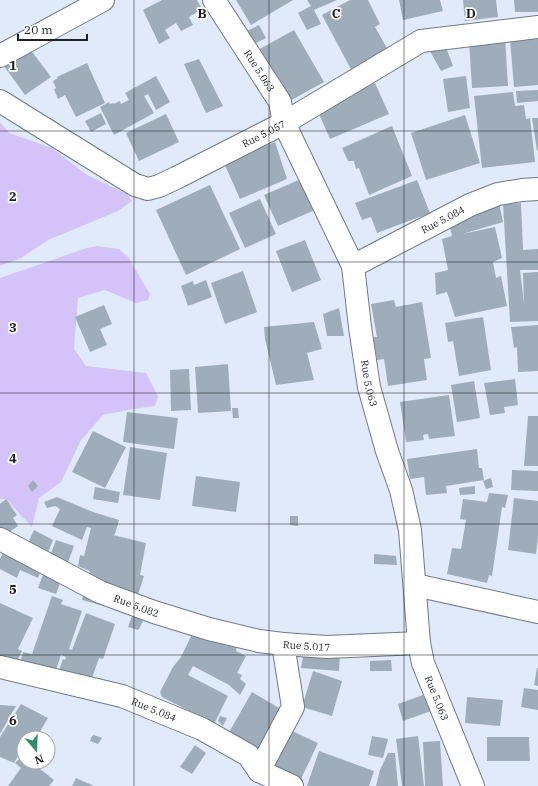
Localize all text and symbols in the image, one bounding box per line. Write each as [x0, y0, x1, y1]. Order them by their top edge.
text: B [197, 5, 207, 22]
text: C [332, 5, 341, 22]
text: D [466, 5, 476, 22]
scale bar [18, 16, 87, 42]
text: 20 m [24, 22, 53, 37]
street label: Rue 5.063 [241, 47, 278, 94]
text: 1 [9, 57, 17, 74]
street label: Rue 5.057 [240, 117, 288, 150]
text: 2 [9, 188, 17, 205]
street label: Rue 5.084 [419, 203, 467, 236]
text: 3 [9, 319, 17, 336]
street label: Rue 5.063 [359, 359, 381, 408]
text: 4 [9, 450, 17, 467]
text: 5 [9, 581, 17, 598]
street label: Rue 5.082 [112, 591, 161, 620]
street label: Rue 5.017 [283, 638, 331, 654]
street label: Rue 5.063 [422, 674, 452, 722]
street label: Rue 5.084 [130, 694, 178, 724]
text: 6 [9, 712, 17, 729]
north arrow [16, 730, 56, 770]
text: N [33, 751, 46, 768]

